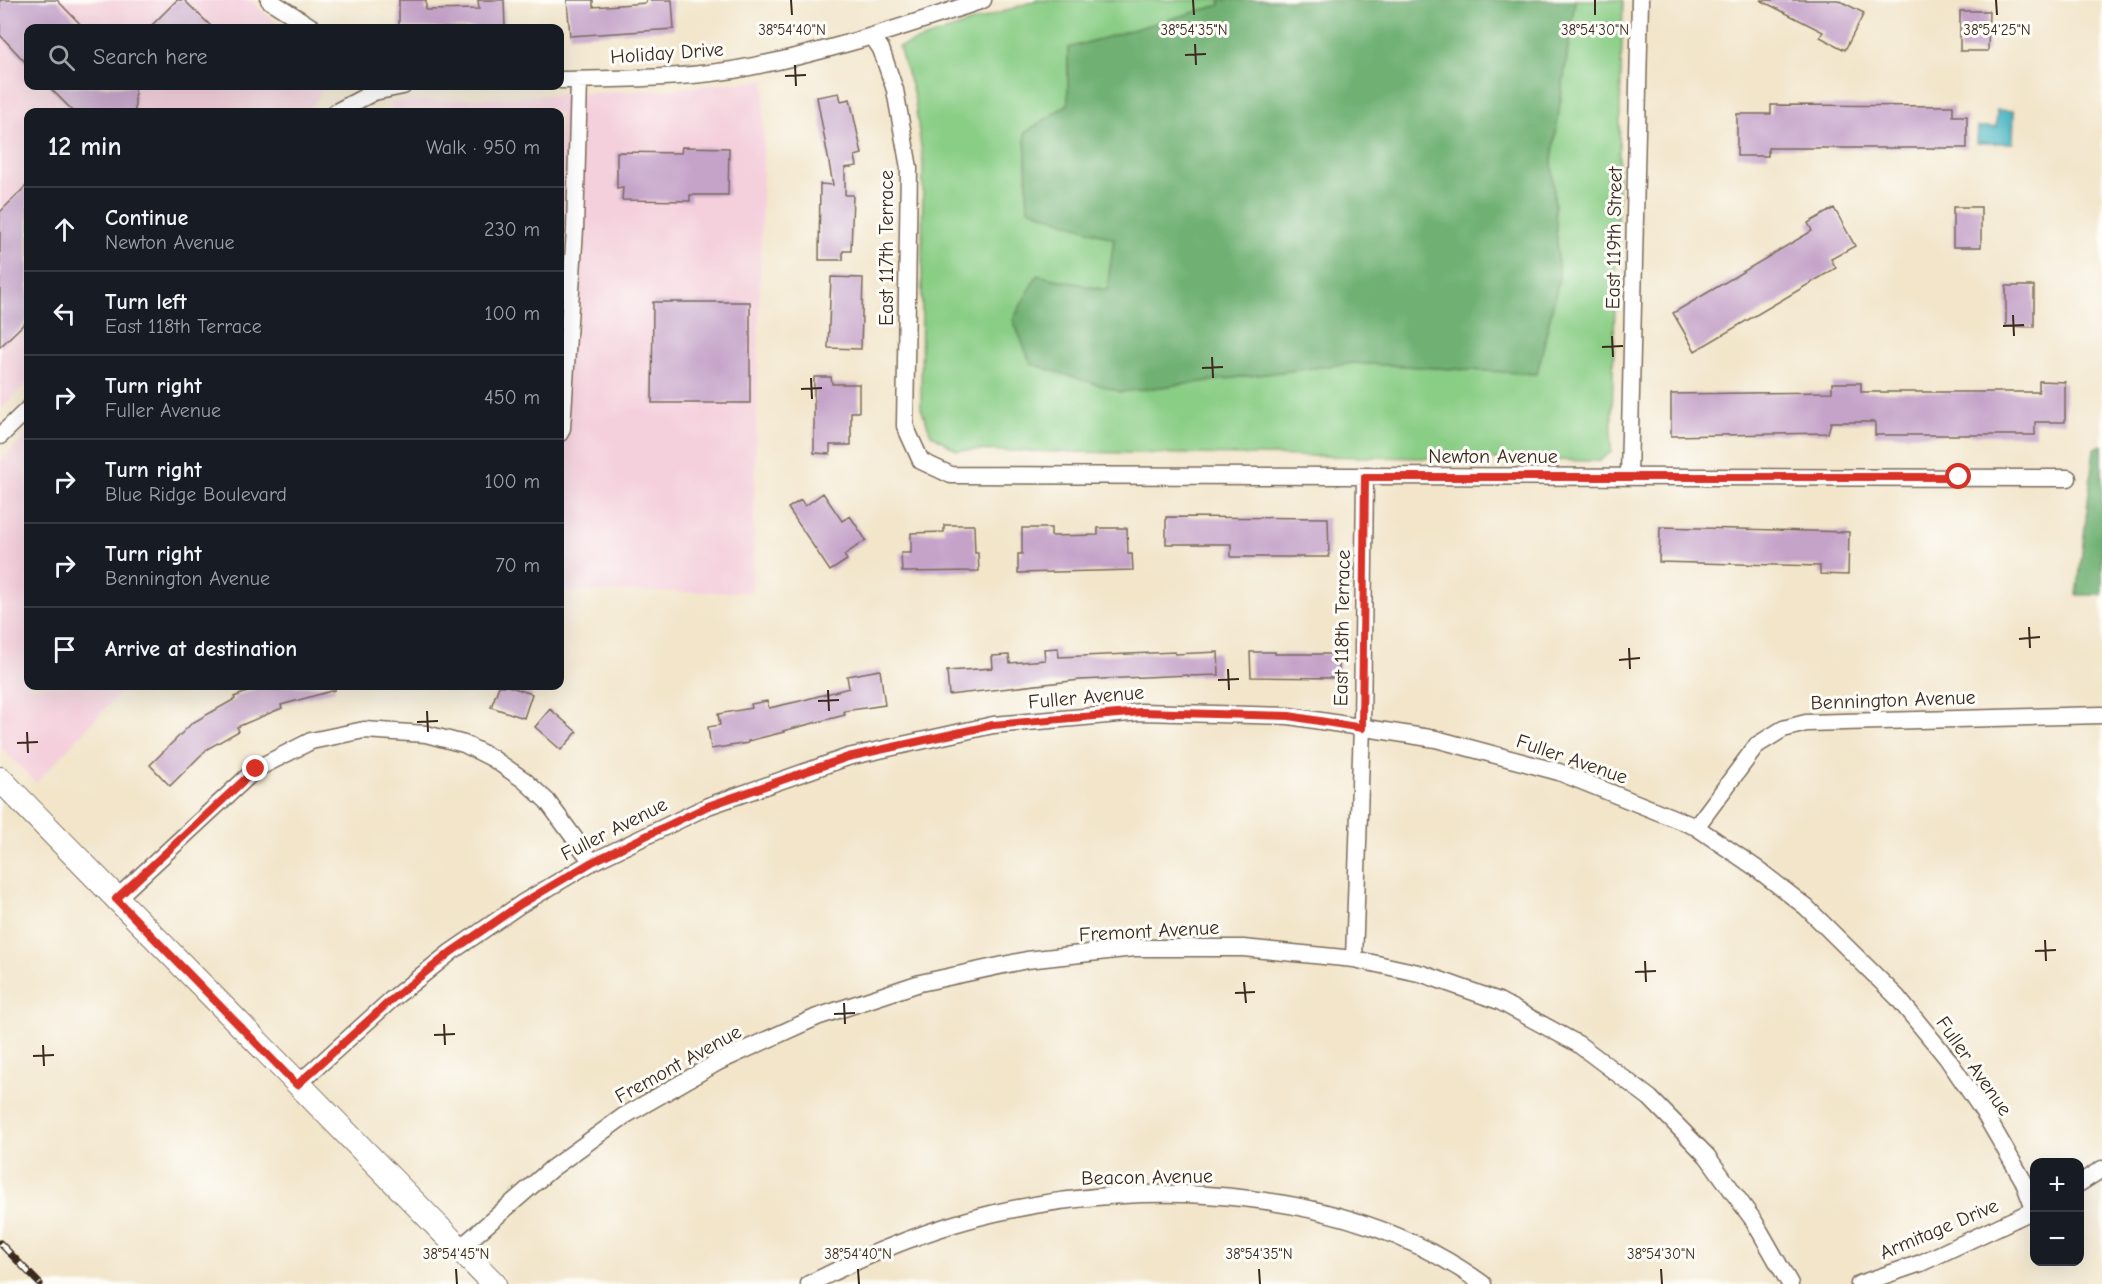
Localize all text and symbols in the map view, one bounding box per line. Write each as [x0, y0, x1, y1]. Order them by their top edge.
text: 38°54'40"N [758, 21, 826, 39]
text: 38°54'35"N [1160, 21, 1228, 39]
text: 38°54'30"N [1561, 21, 1629, 39]
text: 38°54'25"N [1963, 21, 2031, 39]
search box [24, 24, 564, 90]
street label: Holiday Drive [610, 38, 724, 68]
icon: search [45, 41, 78, 74]
text: Search here [93, 44, 208, 70]
text: 12 min [48, 132, 122, 162]
text: Walk · 950 m [426, 136, 540, 159]
street label: East 119th Street [1601, 165, 1627, 310]
street label: East 117th Terrace [875, 170, 898, 326]
text: Continue [105, 205, 188, 231]
icon: ahead [48, 213, 81, 246]
text: 230 m [484, 218, 540, 241]
text: Newton Avenue [105, 231, 235, 254]
text: Turn left [105, 289, 187, 315]
icon: left [48, 297, 81, 330]
text: 100 m [485, 302, 540, 325]
text: East 118th Terrace [105, 315, 262, 338]
text: Turn right [105, 373, 202, 399]
icon: right [48, 381, 81, 414]
text: 450 m [484, 386, 540, 409]
text: Fuller Avenue [105, 399, 221, 422]
street label: Newton Avenue [1428, 445, 1558, 468]
text: Turn right [105, 457, 202, 483]
route start [1945, 463, 1971, 489]
icon: right [48, 465, 81, 498]
text: 100 m [485, 470, 540, 493]
text: Blue Ridge Boulevard [105, 483, 287, 506]
text: Turn right [105, 541, 202, 567]
icon: right [48, 549, 81, 582]
street label: East 118th Terrace [1329, 549, 1355, 707]
text: 70 m [495, 554, 540, 577]
text: Bennington Avenue [105, 567, 270, 590]
icon: arrive [48, 633, 81, 666]
text: Arrive at destination [105, 636, 297, 662]
street label: Fuller Avenue [1027, 680, 1145, 714]
street label: Bennington Avenue [1810, 686, 1976, 714]
street label: Fuller Avenue [1513, 729, 1631, 789]
route end [242, 755, 268, 781]
street label: Fuller Avenue [557, 792, 671, 866]
street label: Fremont Avenue [1078, 916, 1220, 946]
street label: Fuller Avenue [1931, 1012, 2017, 1120]
street label: Fremont Avenue [611, 1020, 745, 1108]
map controls [2030, 1158, 2084, 1266]
button: + [2030, 1158, 2084, 1212]
street label: Beacon Avenue [1081, 1164, 1213, 1190]
street label: Armitage Drive [1876, 1194, 2002, 1264]
button: − [2030, 1212, 2084, 1266]
text: 38°54'45"N [423, 1245, 489, 1263]
text: 38°54'40"N [824, 1245, 892, 1263]
text: 38°54'35"N [1225, 1245, 1293, 1263]
text: 38°54'30"N [1627, 1245, 1695, 1263]

